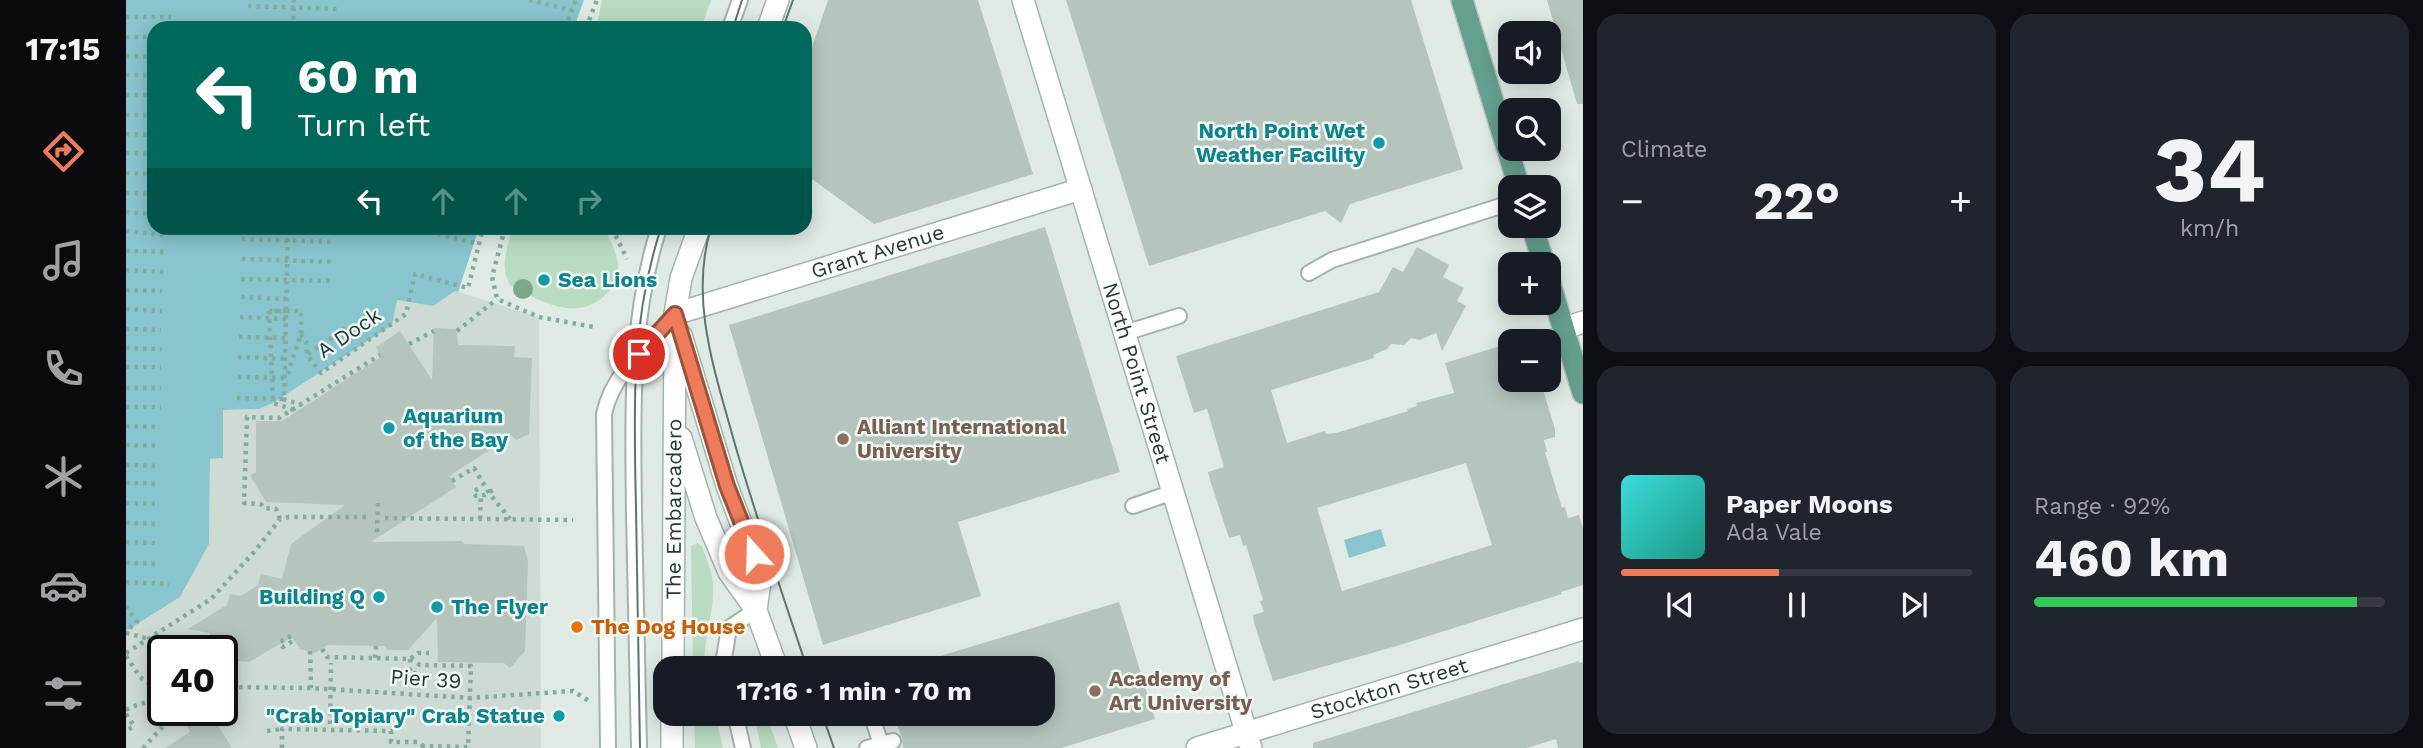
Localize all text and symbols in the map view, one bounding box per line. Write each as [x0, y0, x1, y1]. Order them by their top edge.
map controls [1498, 21, 1561, 392]
button: sound [1498, 21, 1561, 84]
text: 17:15 [26, 30, 100, 68]
text: 60 m [297, 47, 419, 105]
icon: left [182, 49, 273, 140]
button: search [1498, 98, 1561, 161]
text: Turn left [297, 106, 430, 144]
text: 34 [2153, 116, 2266, 223]
place label: North Point Wet Weather Facility [1196, 118, 1365, 167]
icon: directions [39, 127, 88, 176]
marker: North Point Wet Weather Facility [1371, 135, 1387, 151]
text: Climate [1621, 136, 1707, 163]
text: 22° [1753, 171, 1840, 232]
button: layers [1498, 175, 1561, 238]
text: − [1621, 179, 1644, 223]
text: + [1949, 179, 1972, 223]
icon: left [351, 182, 389, 220]
icon: ahead [424, 182, 462, 220]
icon: ahead [497, 182, 535, 220]
icon: right [570, 182, 608, 220]
text: km/h [2180, 215, 2239, 242]
street label: Grant Avenue [808, 219, 947, 283]
icon: music [39, 236, 88, 285]
button: + [1498, 252, 1561, 315]
place label: Sea Lions [558, 267, 657, 292]
marker: Sea Lions [536, 272, 552, 288]
street label: North Point Street [1098, 279, 1177, 467]
street label: A Dock [312, 302, 385, 363]
pin [609, 324, 669, 384]
button: − [1498, 329, 1561, 392]
icon: arrive [620, 335, 658, 373]
icon: phone [39, 344, 88, 393]
place label: Aquarium of the Bay [403, 403, 508, 452]
place label: Alliant International University [857, 414, 1066, 463]
street label: The Embarcadero [660, 418, 686, 600]
marker: Aquarium of the Bay [381, 420, 397, 436]
marker: Alliant International University [835, 431, 851, 447]
icon: climate [39, 452, 88, 501]
text: Paper Moons [1726, 489, 1893, 519]
text: Range · 92% [2034, 493, 2170, 520]
position arrow [717, 517, 791, 591]
text: Ada Vale [1726, 519, 1822, 546]
text: 460 km [2034, 528, 2229, 589]
icon: car [39, 561, 88, 610]
place label: Building Q [259, 584, 365, 609]
icon: previous [1661, 586, 1699, 624]
icon: pause [1778, 586, 1816, 624]
icon: next [1895, 586, 1933, 624]
marker: Building Q [371, 589, 387, 605]
place label: The Flyer [451, 594, 548, 619]
marker: The Flyer [429, 599, 445, 615]
place label: The Dog House [591, 614, 745, 639]
marker: The Dog House [569, 619, 585, 635]
speed limit sign: 40 [147, 635, 238, 726]
street label: Stockton Street [1307, 652, 1471, 724]
street label: Pier 39 [390, 664, 462, 693]
place label: Academy of Art University [1109, 666, 1252, 715]
icon: filters [39, 669, 88, 718]
text: 17:16 · 1 min · 70 m [736, 676, 972, 706]
marker: Academy of Art University [1087, 683, 1103, 699]
place label: "Crab Topiary" Crab Statue [266, 703, 545, 728]
marker: "Crab Topiary" Crab Statue [551, 708, 567, 724]

